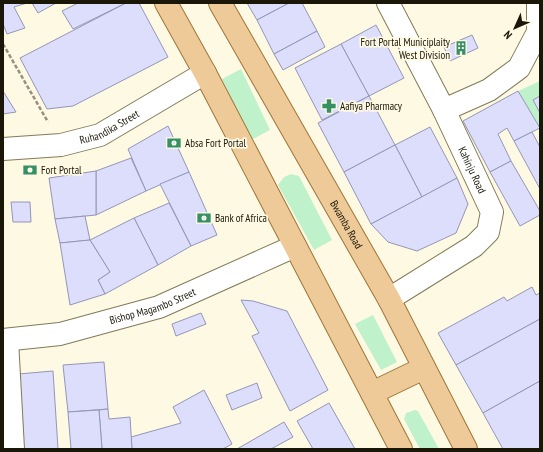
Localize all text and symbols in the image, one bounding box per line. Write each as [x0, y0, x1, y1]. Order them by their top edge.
north arrow [495, 8, 535, 48]
text: N [501, 28, 515, 42]
place label: Fort Portal Municiplaity West Division [361, 35, 451, 62]
building icon: Fort Portal Municiplaity West Division [453, 40, 469, 56]
pharmacy icon: Aafiya Pharmacy [321, 98, 337, 114]
place label: Aafiya Pharmacy [340, 99, 403, 113]
street label: Ruhandika Street [78, 107, 142, 147]
bank icon: Absa Fort Portal [166, 135, 182, 151]
place label: Absa Fort Portal [185, 136, 246, 150]
street label: Kahinju Road [455, 144, 489, 196]
bank icon: Fort Portal [22, 162, 38, 178]
place label: Fort Portal [41, 163, 82, 177]
street label: Bwamba Road [327, 198, 366, 251]
bank icon: Bank of Africa [196, 210, 212, 226]
place label: Bank of Africa [215, 211, 267, 225]
street label: Bishop Magambo Street [108, 285, 198, 327]

